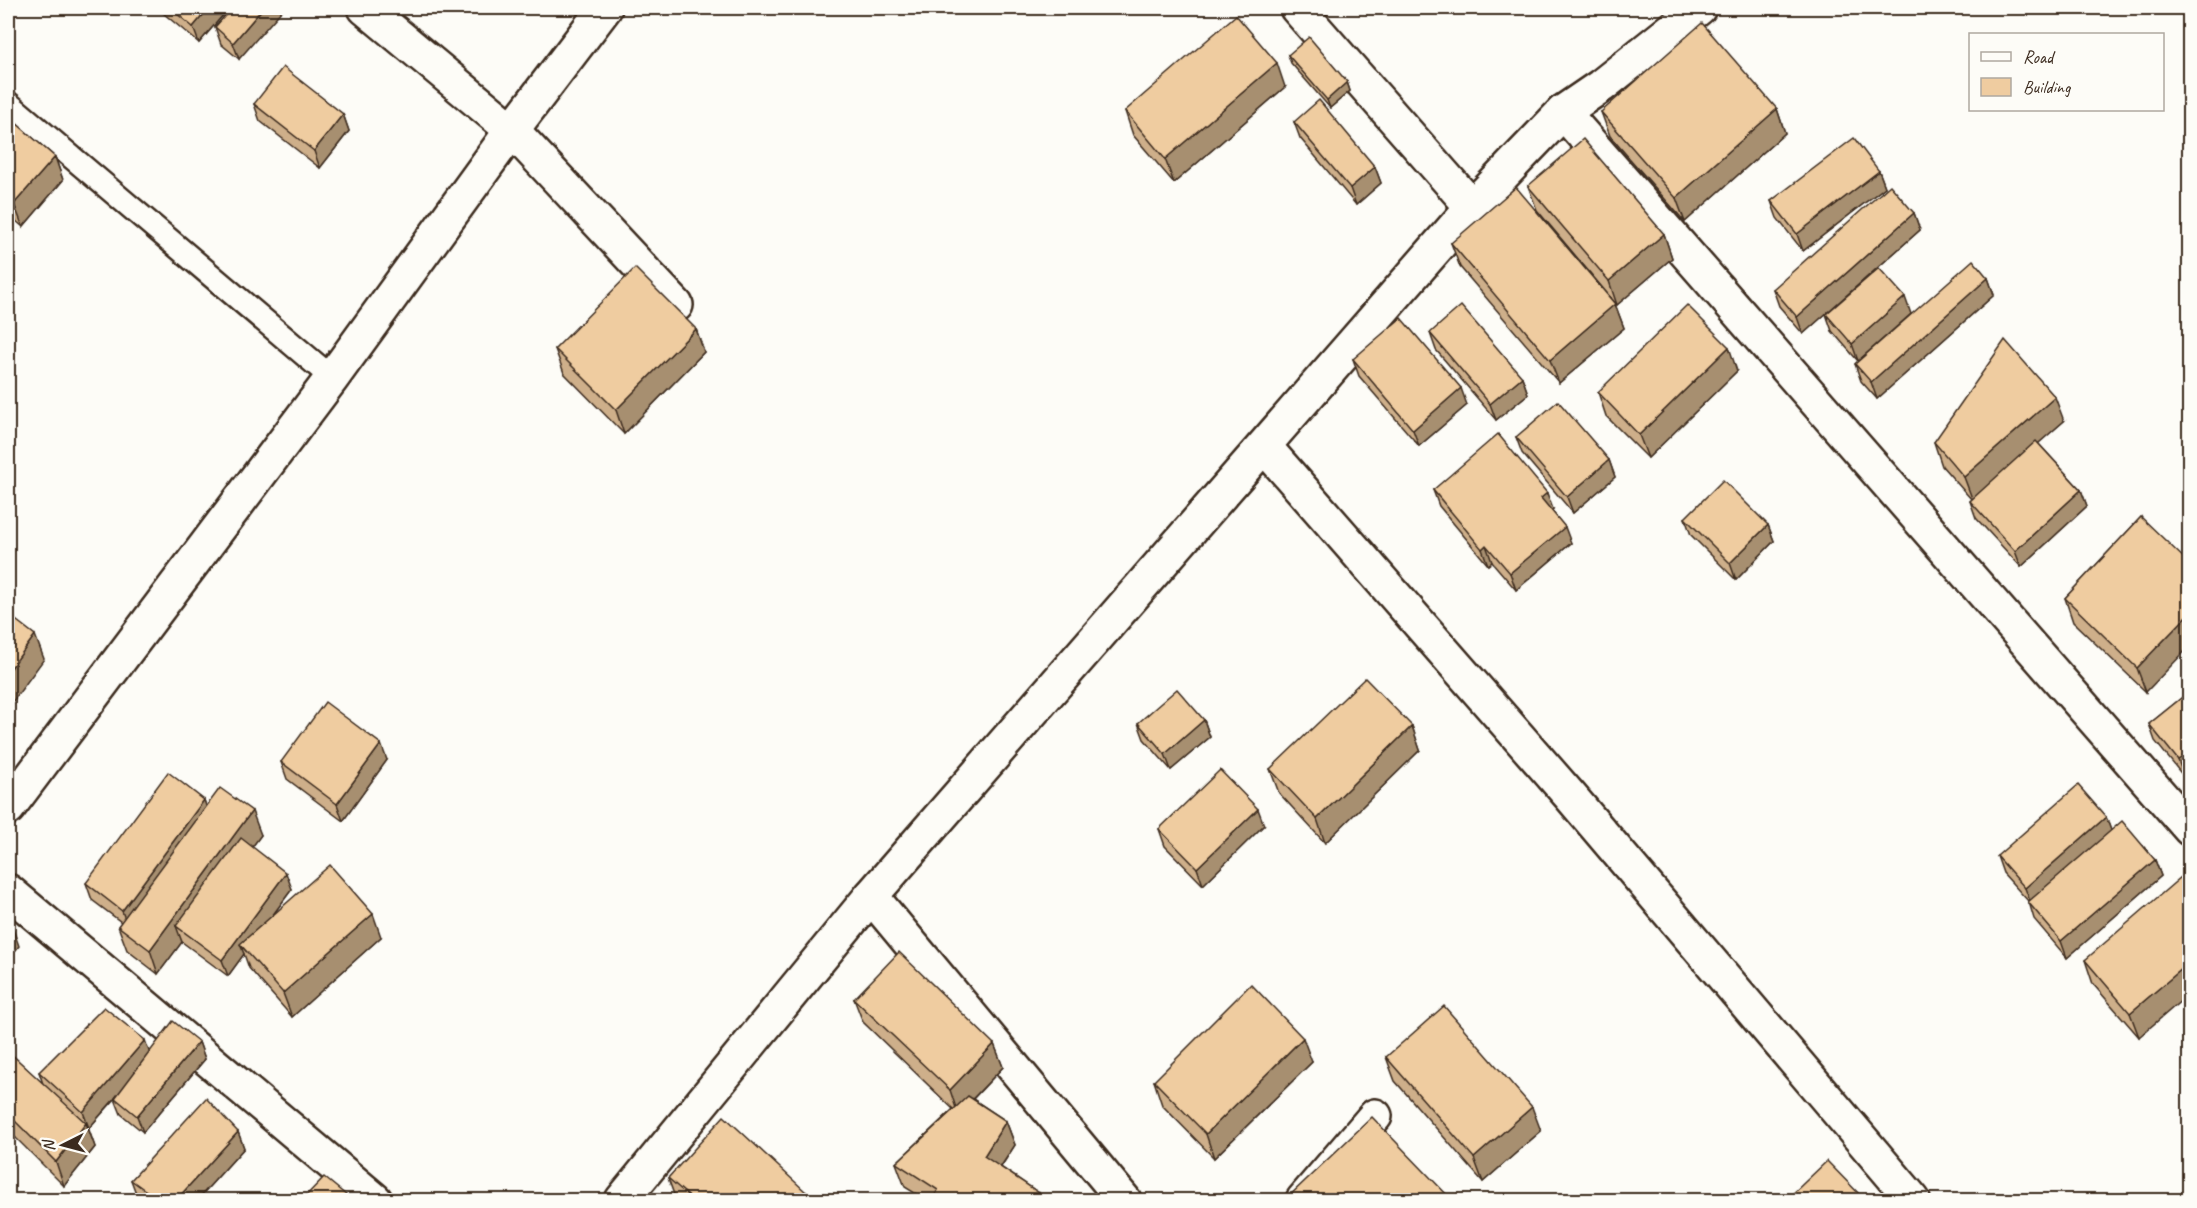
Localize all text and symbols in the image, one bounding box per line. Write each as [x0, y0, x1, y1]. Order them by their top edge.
legend [1969, 33, 2164, 111]
text: Road [2023, 46, 2056, 68]
text: Building [2023, 76, 2072, 98]
north arrow [33, 1115, 93, 1175]
text: N [38, 1137, 60, 1152]

